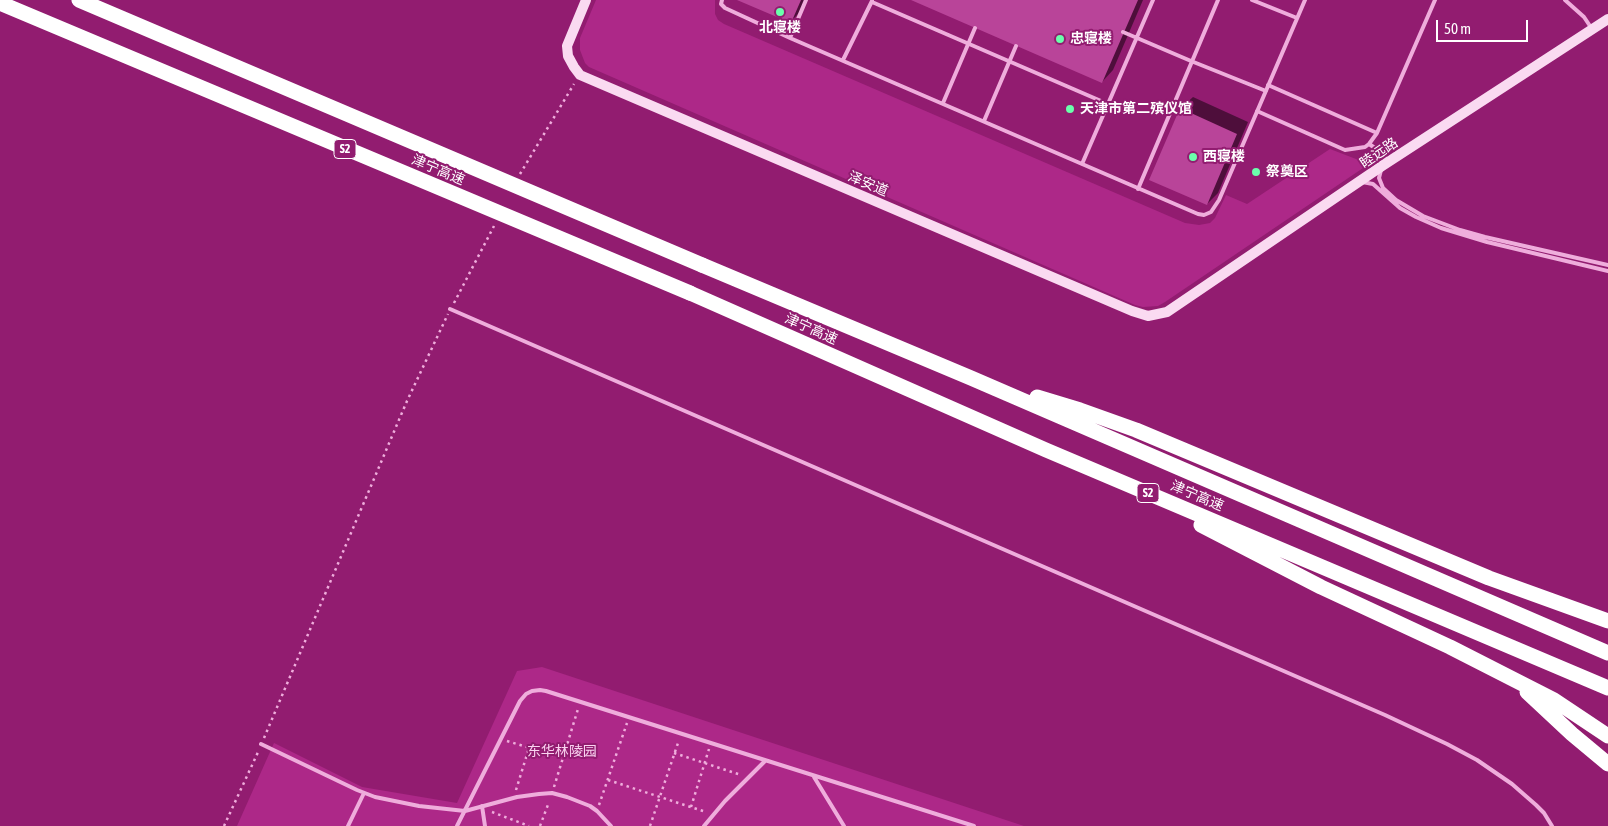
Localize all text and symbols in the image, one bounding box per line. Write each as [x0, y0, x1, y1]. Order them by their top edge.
marker: 北寝楼 [774, 6, 786, 18]
scale bar [1438, 10, 1530, 42]
place label: 北寝楼 [759, 20, 801, 36]
text: 50 m [1444, 20, 1471, 37]
place label: 忠寝楼 [1070, 31, 1112, 47]
marker: 忠寝楼 [1054, 33, 1066, 45]
place label: 天津市第二殡仪馆 [1080, 101, 1192, 117]
marker: 天津市第二殡仪馆 [1064, 103, 1076, 115]
street label: 睦远路 [1357, 134, 1401, 172]
road number: S2 [334, 140, 356, 158]
place label: 西寝楼 [1203, 149, 1245, 165]
street label: 津宁高速 [409, 151, 467, 189]
marker: 西寝楼 [1187, 151, 1199, 163]
place label: 祭奠区 [1266, 164, 1308, 180]
marker: 祭奠区 [1250, 166, 1262, 178]
street label: 泽安道 [845, 168, 891, 200]
street label: 津宁高速 [782, 310, 840, 348]
street label: 津宁高速 [1168, 477, 1226, 515]
road number: S2 [1137, 483, 1159, 502]
park label: 东华林陵园 [527, 744, 597, 760]

